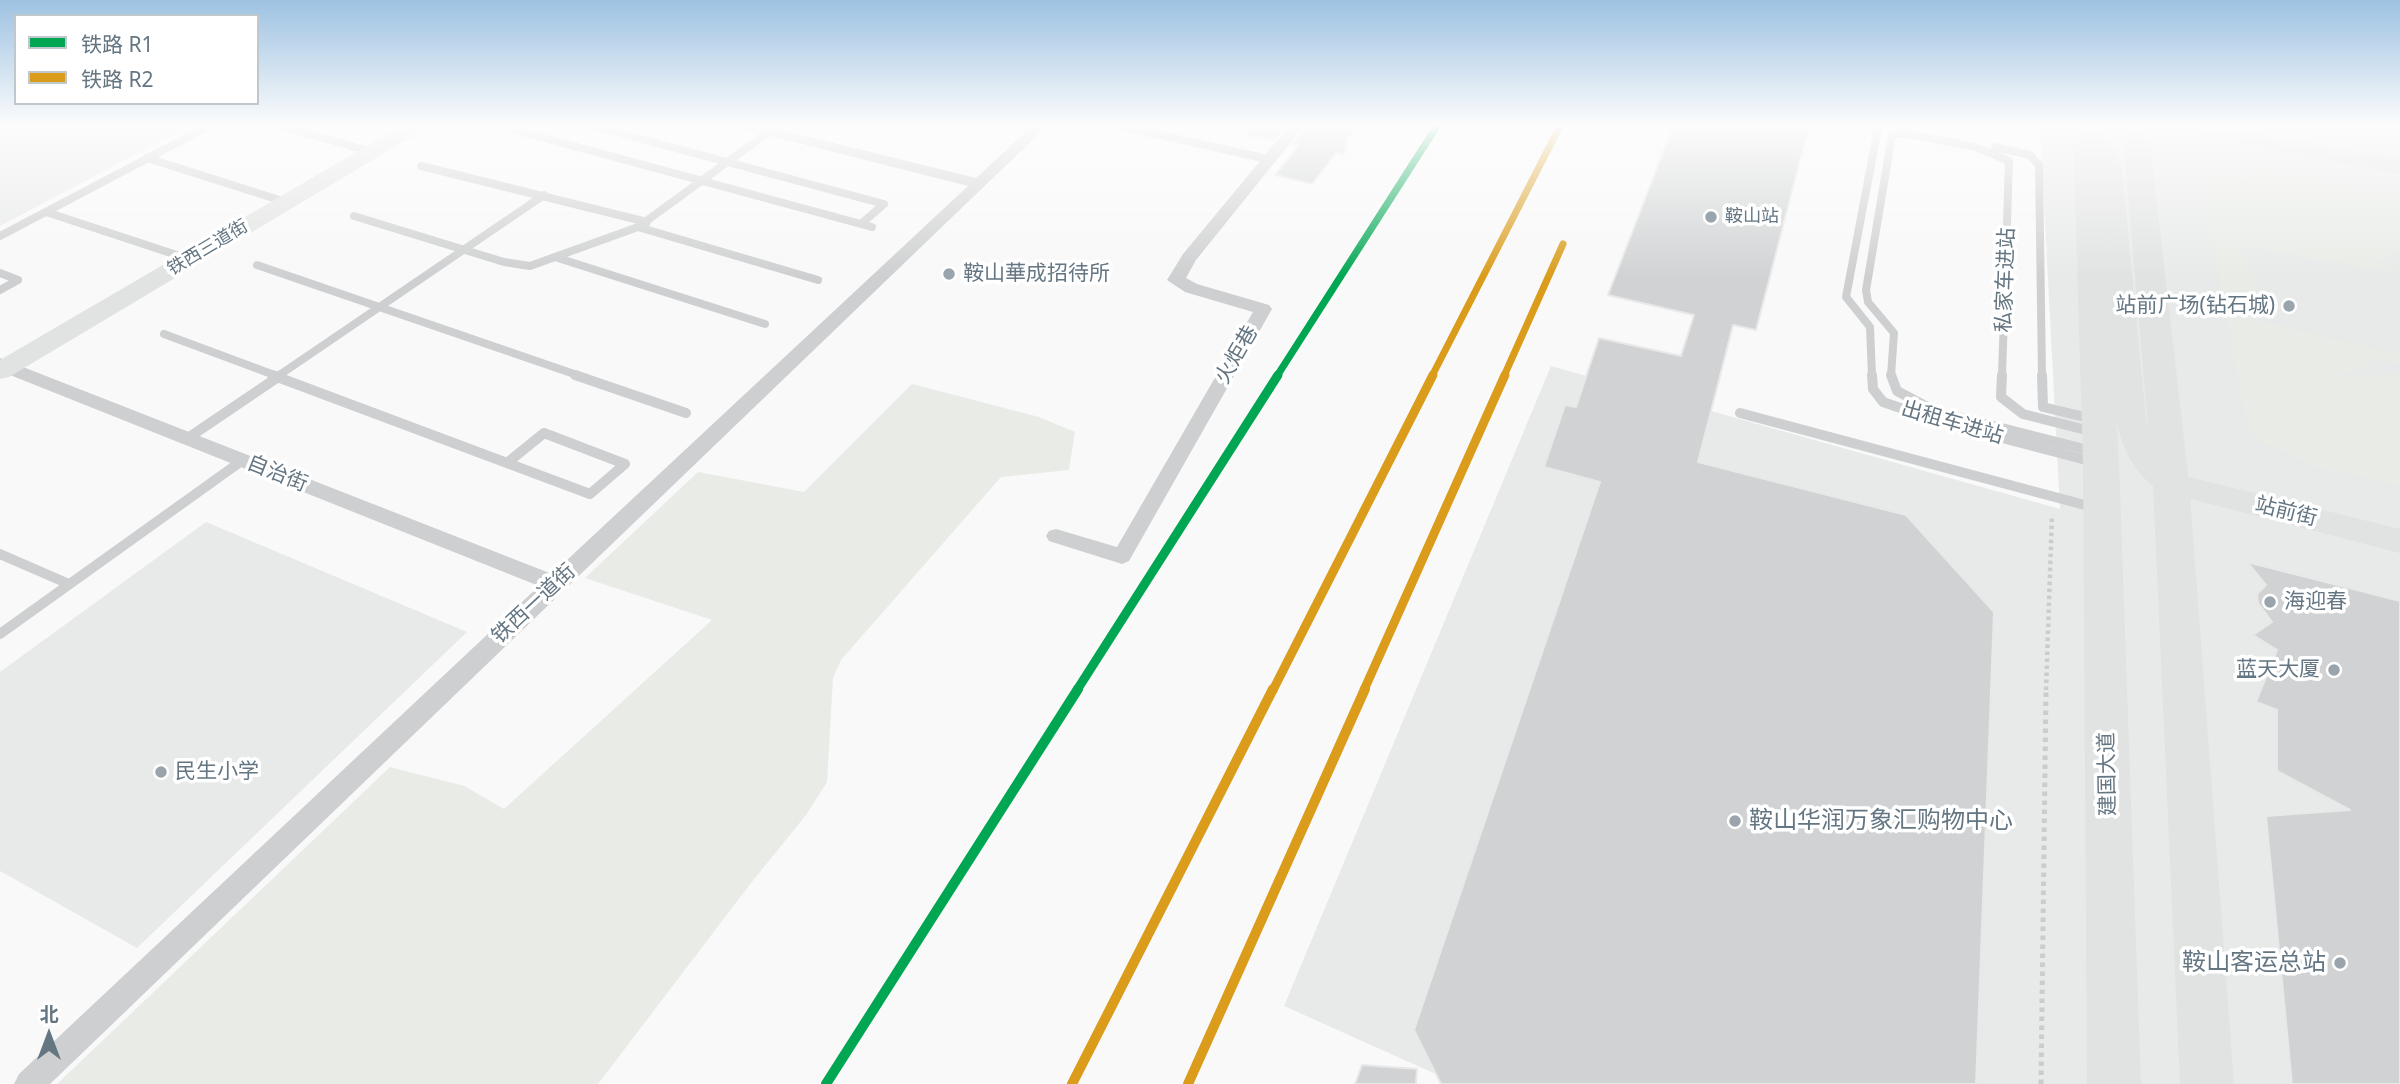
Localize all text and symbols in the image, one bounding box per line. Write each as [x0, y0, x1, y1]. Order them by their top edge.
legend [14, 14, 259, 105]
text: 铁路 R1 [81, 30, 154, 58]
text: 铁路 R2 [81, 65, 154, 93]
place label: 鞍山站 [1725, 206, 1779, 228]
marker: 鞍山站 [1703, 209, 1719, 225]
street label: 铁西三道街 [164, 216, 252, 280]
street label: 私家车进站 [1992, 227, 2020, 333]
place label: 鞍山華成招待所 [963, 261, 1110, 287]
marker: 鞍山華成招待所 [941, 266, 957, 282]
place label: 站前广场(钻石城) [2115, 293, 2275, 319]
marker: 站前广场(钻石城) [2281, 298, 2297, 314]
street label: 火炬巷 [1210, 321, 1264, 389]
street label: 出租车进站 [1898, 396, 2006, 450]
street label: 自治街 [243, 451, 311, 497]
street label: 站前街 [2252, 492, 2320, 532]
street label: 铁西一道街 [487, 559, 581, 649]
place label: 海迎春 [2284, 589, 2347, 615]
marker: 海迎春 [2262, 594, 2278, 610]
place label: 蓝天大厦 [2236, 657, 2320, 683]
marker: 蓝天大厦 [2326, 662, 2342, 678]
street label: 建国大道 [2095, 732, 2121, 816]
place label: 民生小学 [175, 759, 259, 785]
marker: 民生小学 [153, 764, 169, 780]
place label: 鞍山华润万象汇购物中心 [1749, 807, 2013, 835]
marker: 鞍山华润万象汇购物中心 [1727, 813, 1743, 829]
place label: 鞍山客运总站 [2182, 949, 2326, 977]
marker: 鞍山客运总站 [2332, 955, 2348, 971]
north arrow [14, 1000, 84, 1070]
text: 北 [39, 1001, 59, 1027]

